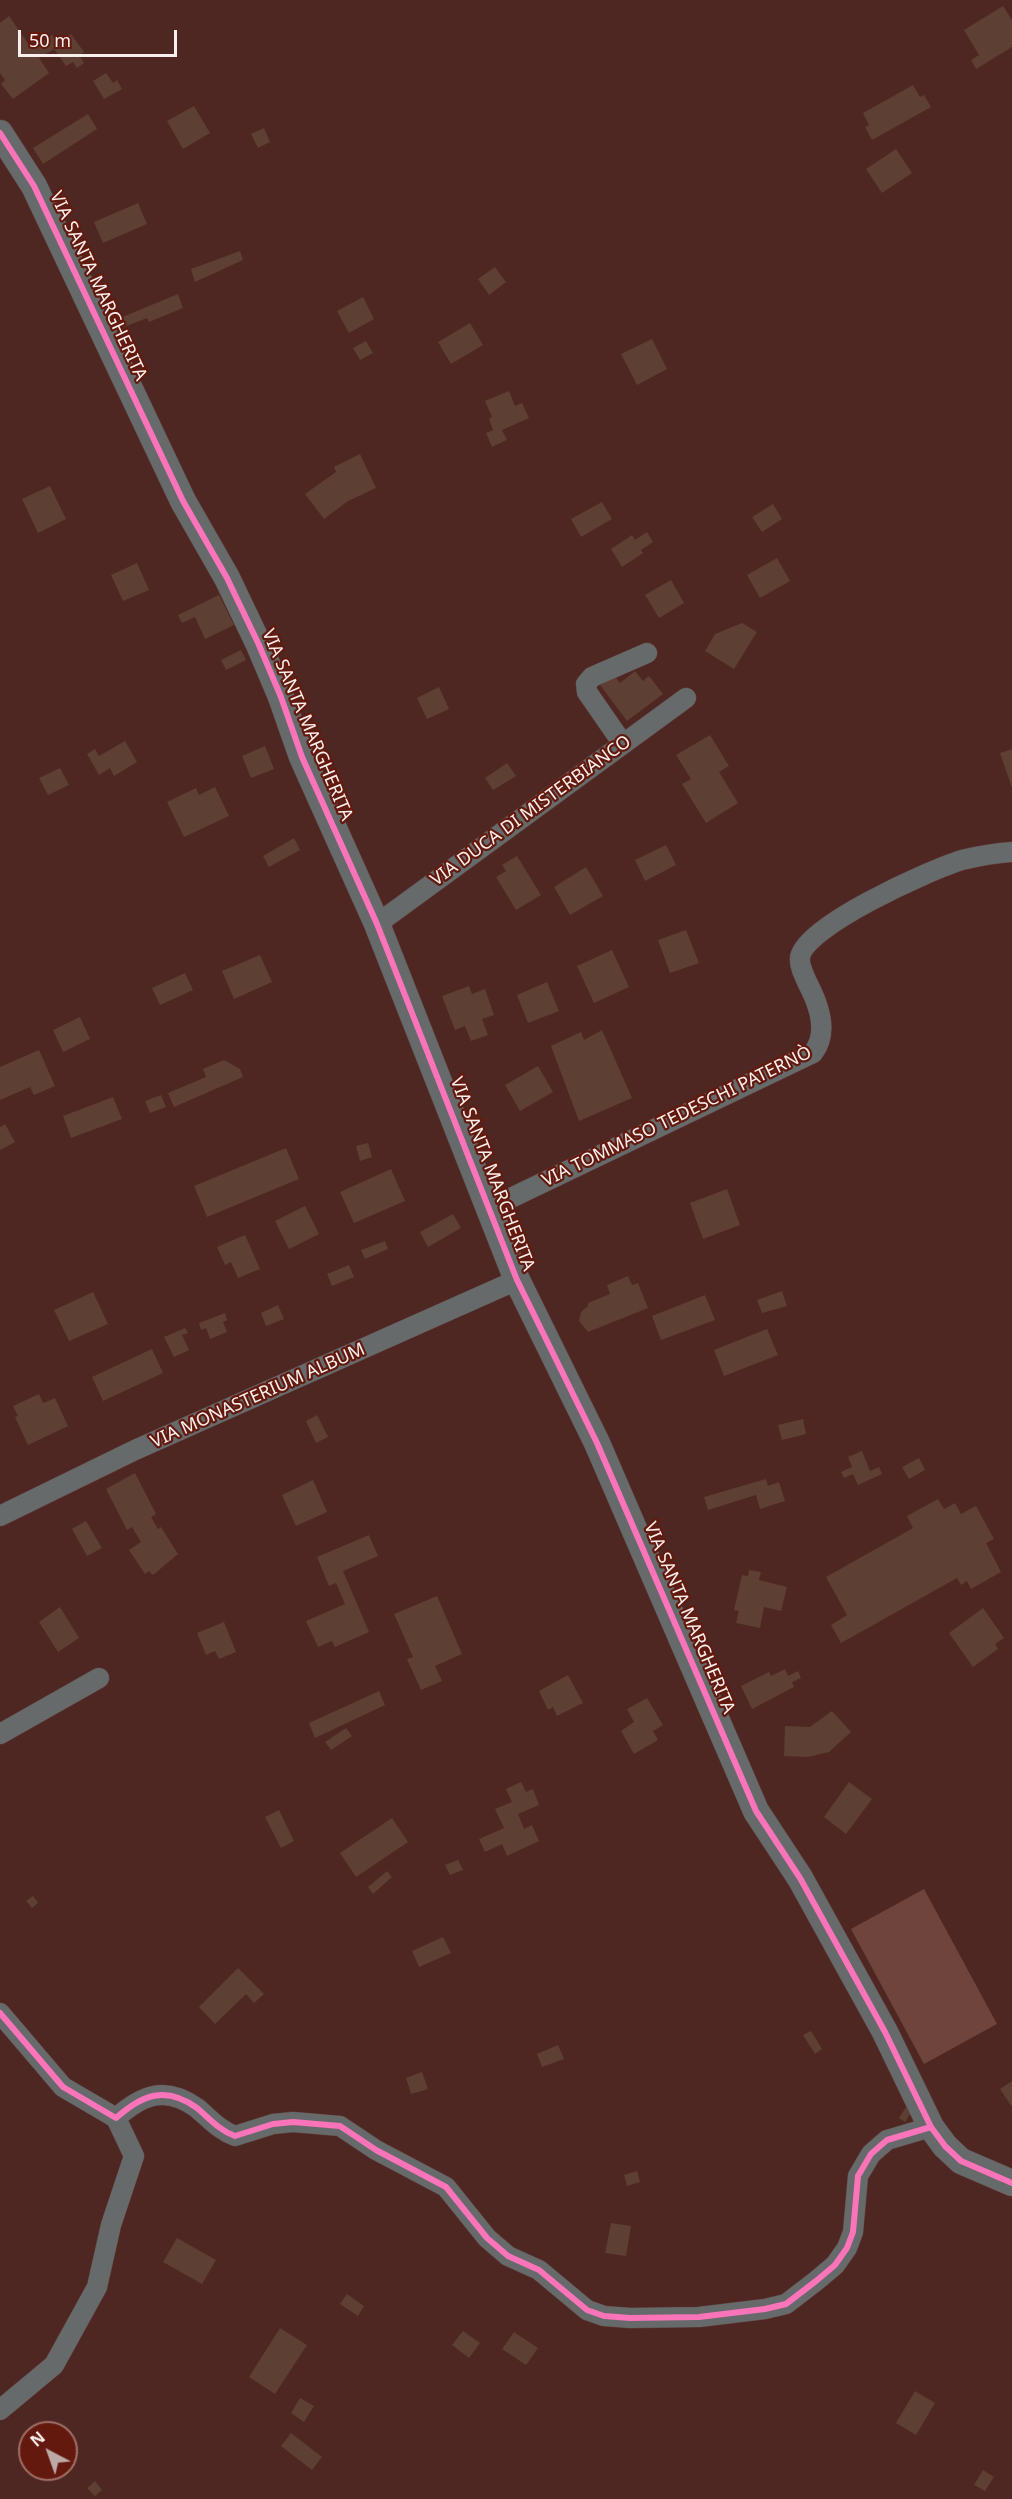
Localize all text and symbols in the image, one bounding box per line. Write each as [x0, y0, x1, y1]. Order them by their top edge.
scale bar [21, 18, 180, 56]
text: 50 m [29, 28, 71, 52]
street label: VIA SANTA MARGHERITA [45, 188, 151, 384]
street label: VIA SANTA MARGHERITA [257, 626, 357, 824]
street label: VIA DUCA DI MISTERBIANCO [427, 731, 635, 891]
street label: VIA TOMMASO TEDESCHI PATERNÒ [539, 1042, 815, 1192]
street label: VIA SANTA MARGHERITA [445, 1074, 539, 1274]
street label: VIA MONASTERIUM ALBUM [148, 1339, 368, 1453]
street label: VIA SANTA MARGHERITA [639, 1519, 739, 1717]
north arrow [18, 2421, 78, 2481]
text: N [25, 2426, 50, 2452]

